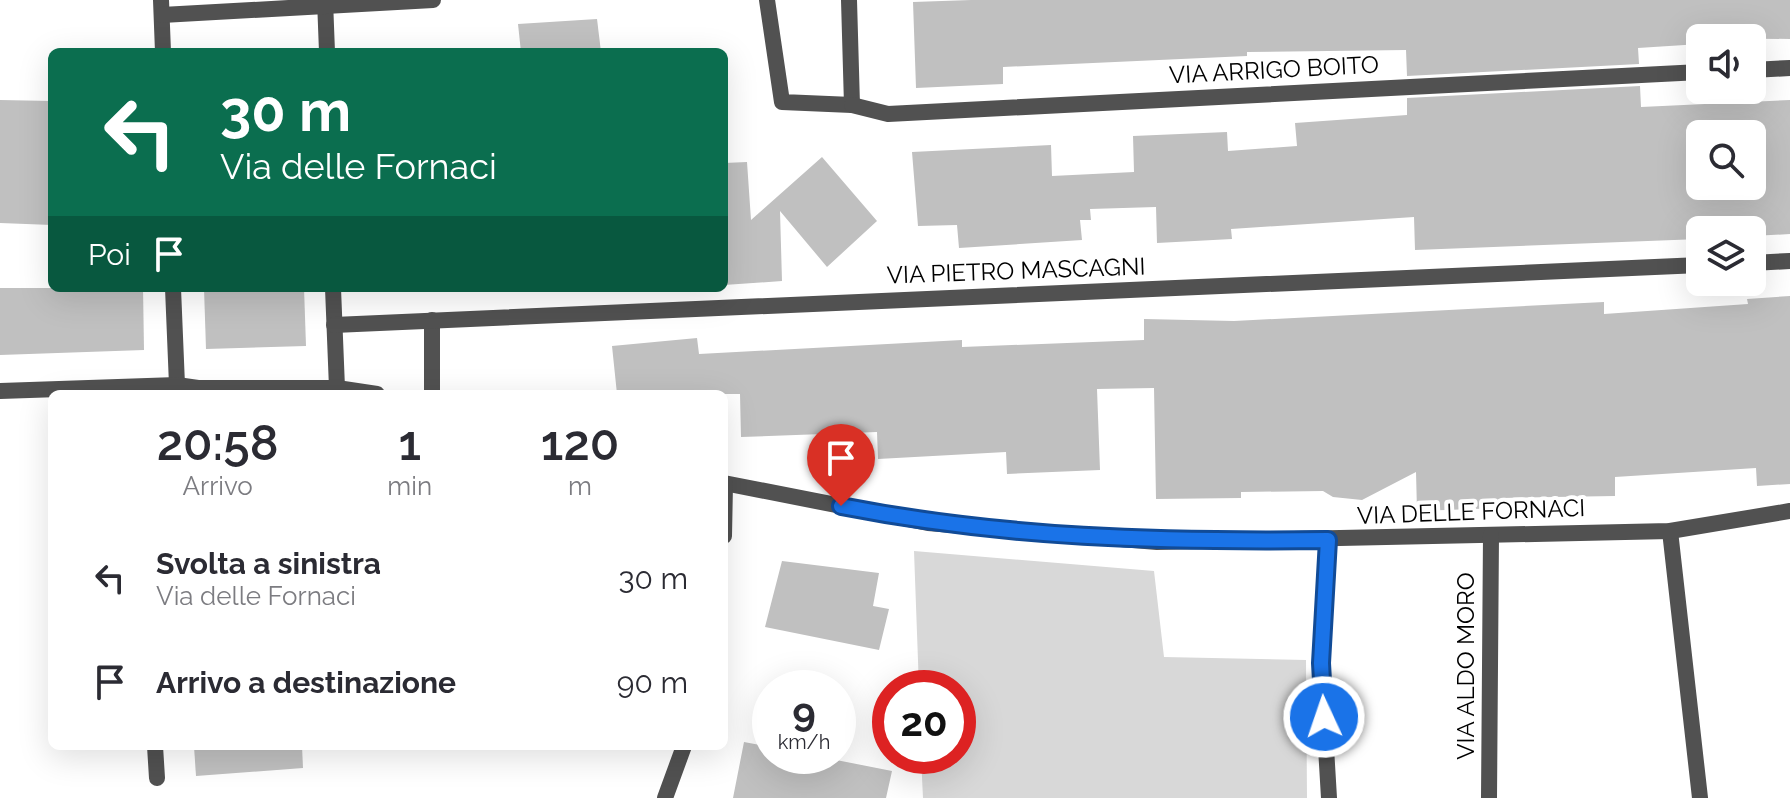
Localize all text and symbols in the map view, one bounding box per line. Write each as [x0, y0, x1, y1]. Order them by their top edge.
map controls [1686, 24, 1766, 296]
button: sound [1686, 24, 1766, 104]
street label: VIA ARRIGO BOITO [1168, 50, 1380, 89]
text: 30 m [220, 78, 351, 144]
icon: left [88, 80, 192, 184]
button: search [1686, 120, 1766, 200]
text: Via delle Fornaci [220, 145, 497, 187]
button: layers [1686, 216, 1766, 296]
icon: arrive [147, 232, 191, 276]
text: Poi [88, 237, 131, 272]
street label: VIA PIETRO MASCAGNI [886, 251, 1146, 290]
text: 20:58 [157, 415, 279, 471]
text: 1 [398, 415, 421, 471]
text: 120 [541, 415, 619, 471]
pin [807, 424, 875, 506]
icon: arrive [819, 436, 863, 480]
text: Arrivo [182, 471, 253, 501]
text: min [387, 471, 432, 501]
text: m [568, 471, 592, 501]
street label: VIA DELLE FORNACI [1356, 493, 1586, 530]
text: Svolta a sinistra [156, 546, 381, 581]
icon: left [88, 556, 132, 600]
text: 30 m [618, 561, 688, 596]
street label: VIA ALDO MORO [1451, 572, 1480, 760]
text: Via delle Fornaci [156, 581, 356, 611]
icon: arrive [88, 660, 132, 704]
text: Arrivo a destinazione [156, 665, 456, 700]
text: 90 m [617, 665, 688, 700]
speed limit sign: 20 [872, 670, 976, 774]
position arrow [1282, 675, 1366, 759]
text: 9 [792, 688, 816, 735]
text: km/h [778, 730, 830, 754]

